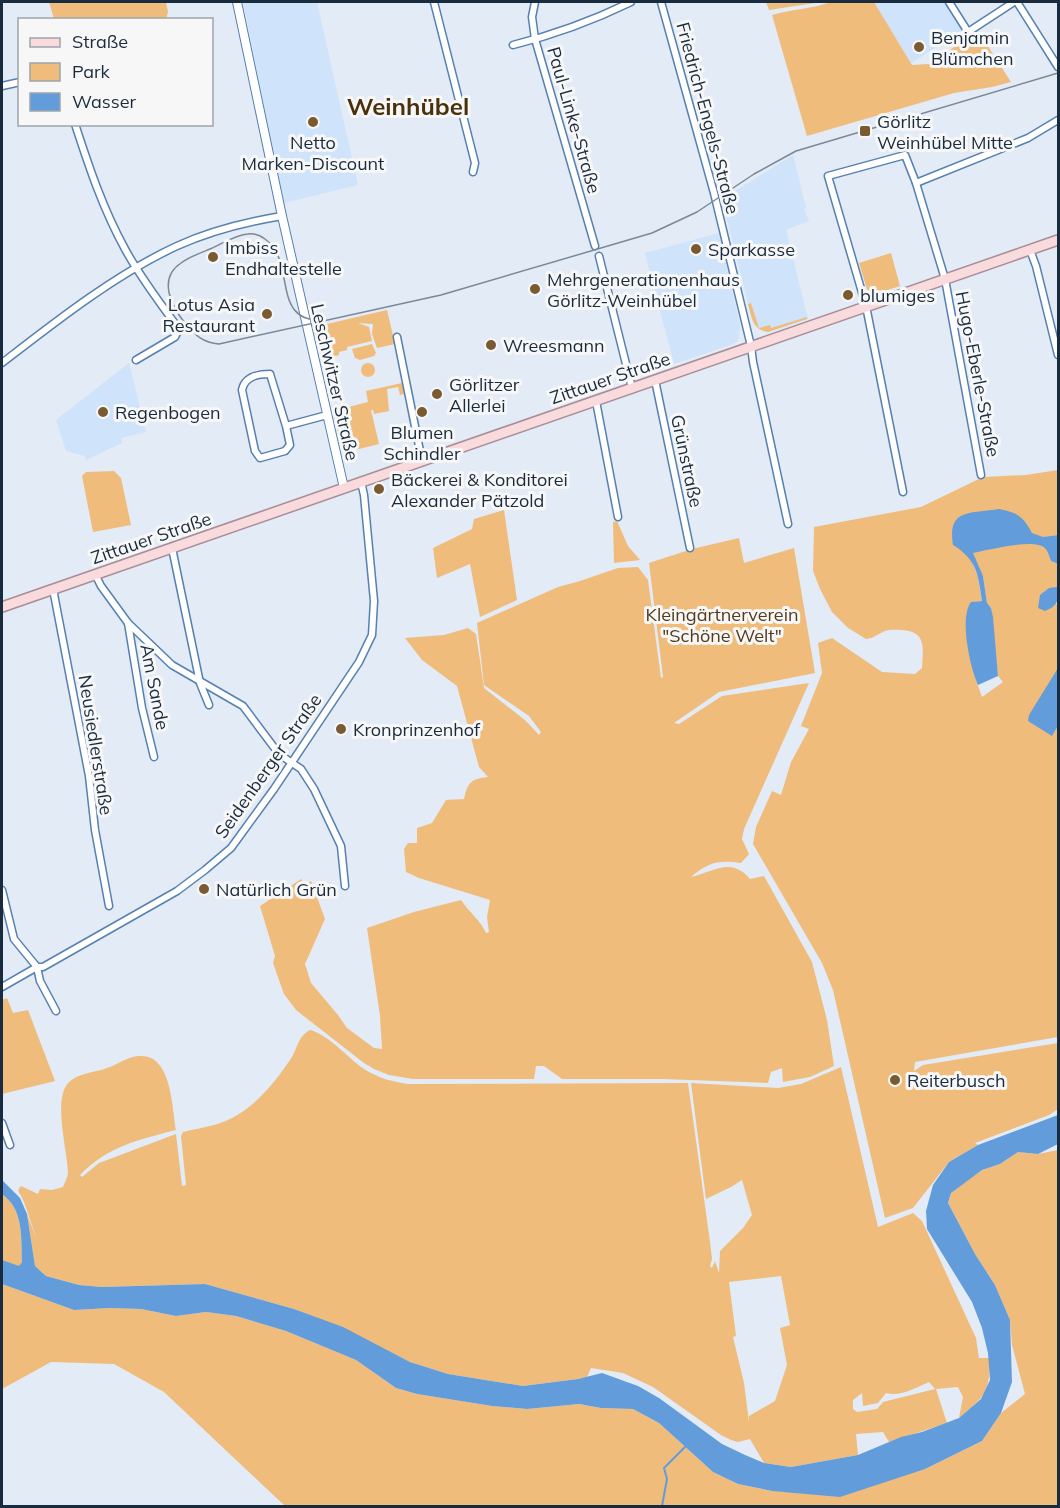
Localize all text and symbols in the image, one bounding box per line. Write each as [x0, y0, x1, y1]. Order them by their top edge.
legend [18, 18, 213, 126]
street label: Friedrich-Engels-Straße [671, 20, 745, 216]
place label: Benjamin Blümchen [931, 26, 1014, 70]
text: Straße [72, 30, 128, 53]
marker: Benjamin Blümchen [912, 40, 926, 54]
street label: Paul-Linke-Straße [542, 44, 606, 196]
text: Park [72, 60, 111, 83]
text: Wasser [72, 90, 136, 113]
district label: Weinhübel [347, 91, 469, 121]
place label: Görlitz Weinhübel Mitte [877, 110, 1013, 154]
marker: Netto Marken-Discount [306, 115, 320, 129]
marker: Görlitz Weinhübel Mitte [858, 124, 872, 138]
place label: Netto Marken-Discount [242, 131, 384, 175]
place label: Imbiss Endhaltestelle [225, 236, 342, 280]
place label: Sparkasse [708, 238, 795, 261]
marker: Sparkasse [689, 242, 703, 256]
marker: Imbiss Endhaltestelle [206, 250, 220, 264]
place label: Mehrgenerationenhaus Görlitz-Weinhübel [547, 268, 740, 312]
marker: Mehrgenerationenhaus Görlitz-Weinhübel [528, 282, 542, 296]
place label: blumiges [860, 284, 935, 307]
marker: blumiges [841, 288, 855, 302]
street label: Hugo-Eberle-Straße [951, 289, 1005, 459]
place label: Lotus Asia Restaurant [163, 293, 255, 337]
street label: Leschwitzer Straße [306, 301, 364, 463]
marker: Lotus Asia Restaurant [260, 307, 274, 321]
place label: Wreesmann [503, 334, 605, 357]
marker: Wreesmann [484, 338, 498, 352]
street label: Zittauer Straße [547, 347, 673, 409]
place label: Görlitzer Allerlei [449, 373, 520, 417]
marker: Görlitzer Allerlei [430, 387, 444, 401]
place label: Regenbogen [115, 401, 221, 424]
marker: Regenbogen [96, 405, 110, 419]
marker: Blumen Schindler [415, 405, 429, 419]
street label: Grünstraße [666, 413, 708, 509]
place label: Blumen Schindler [384, 421, 461, 465]
place label: Bäckerei & Konditorei Alexander Pätzold [391, 468, 568, 512]
marker: Bäckerei & Konditorei Alexander Pätzold [372, 482, 386, 496]
street label: Zittauer Straße [88, 507, 214, 569]
park label: Kleingärtnerverein "Schöne Welt" [646, 603, 798, 647]
street label: Am Sande [135, 642, 175, 732]
street label: Neusiedlerstraße [74, 673, 118, 817]
street label: Seidenberger Straße [209, 689, 327, 843]
place label: Kronprinzenhof [353, 718, 481, 741]
marker: Kronprinzenhof [334, 722, 348, 736]
place label: Natürlich Grün [216, 878, 337, 901]
marker: Natürlich Grün [197, 882, 211, 896]
place label: Reiterbusch [907, 1069, 1005, 1092]
marker: Reiterbusch [888, 1073, 902, 1087]

